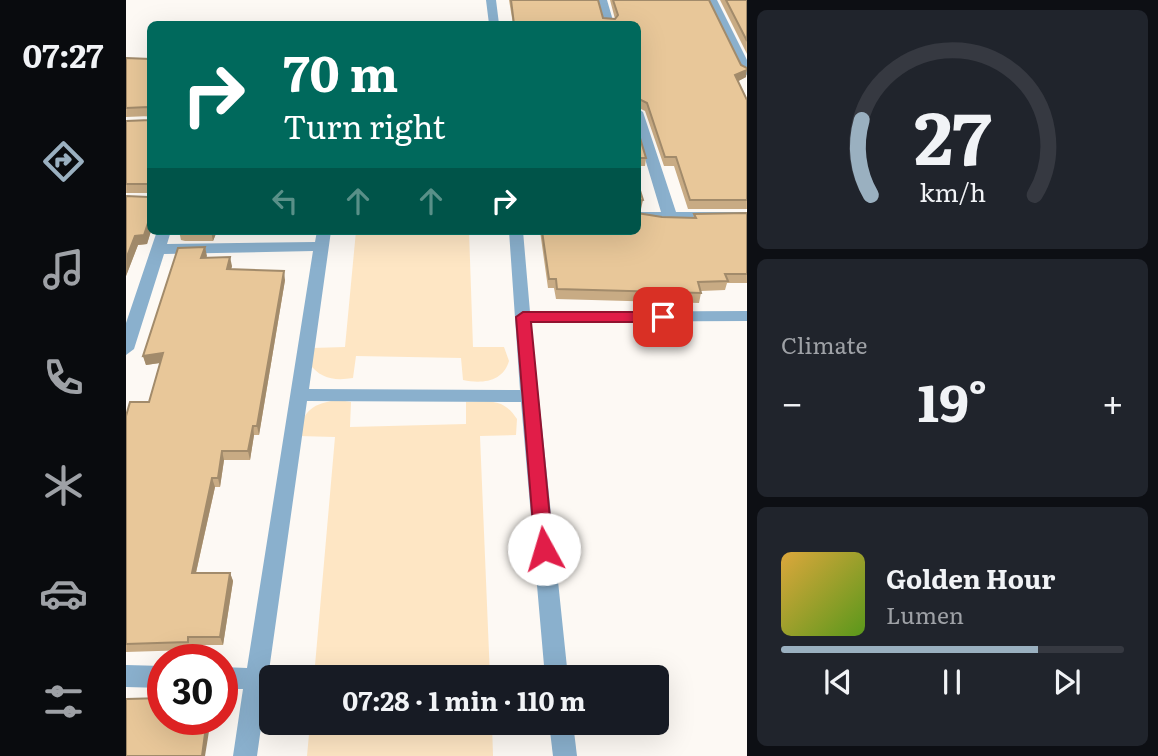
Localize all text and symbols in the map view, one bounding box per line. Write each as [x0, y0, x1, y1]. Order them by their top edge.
text: 07:27 [23, 30, 103, 78]
text: 70 m [283, 34, 398, 107]
icon: right [168, 49, 259, 140]
text: 27 [914, 80, 992, 188]
text: Turn right [283, 101, 445, 149]
icon: directions [39, 137, 88, 186]
text: km/h [919, 173, 986, 210]
icon: left [266, 182, 304, 220]
icon: ahead [339, 182, 377, 220]
icon: ahead [412, 182, 450, 220]
icon: right [485, 182, 523, 220]
icon: music [39, 245, 88, 294]
pin [633, 287, 693, 347]
icon: arrive [644, 298, 682, 336]
text: Climate [781, 327, 867, 361]
icon: phone [39, 353, 88, 402]
text: 19° [918, 361, 987, 438]
text: − [781, 372, 803, 429]
text: + [1102, 372, 1124, 429]
icon: climate [39, 461, 88, 510]
position arrow [507, 512, 581, 586]
text: Golden Hour [886, 558, 1055, 597]
icon: car [39, 569, 88, 618]
text: Lumen [886, 597, 964, 631]
speed limit sign: 30 [147, 644, 238, 735]
icon: previous [819, 663, 857, 701]
icon: pause [933, 663, 971, 701]
icon: next [1048, 663, 1086, 701]
icon: filters [39, 677, 88, 726]
text: 07:28 · 1 min · 110 m [342, 680, 586, 719]

